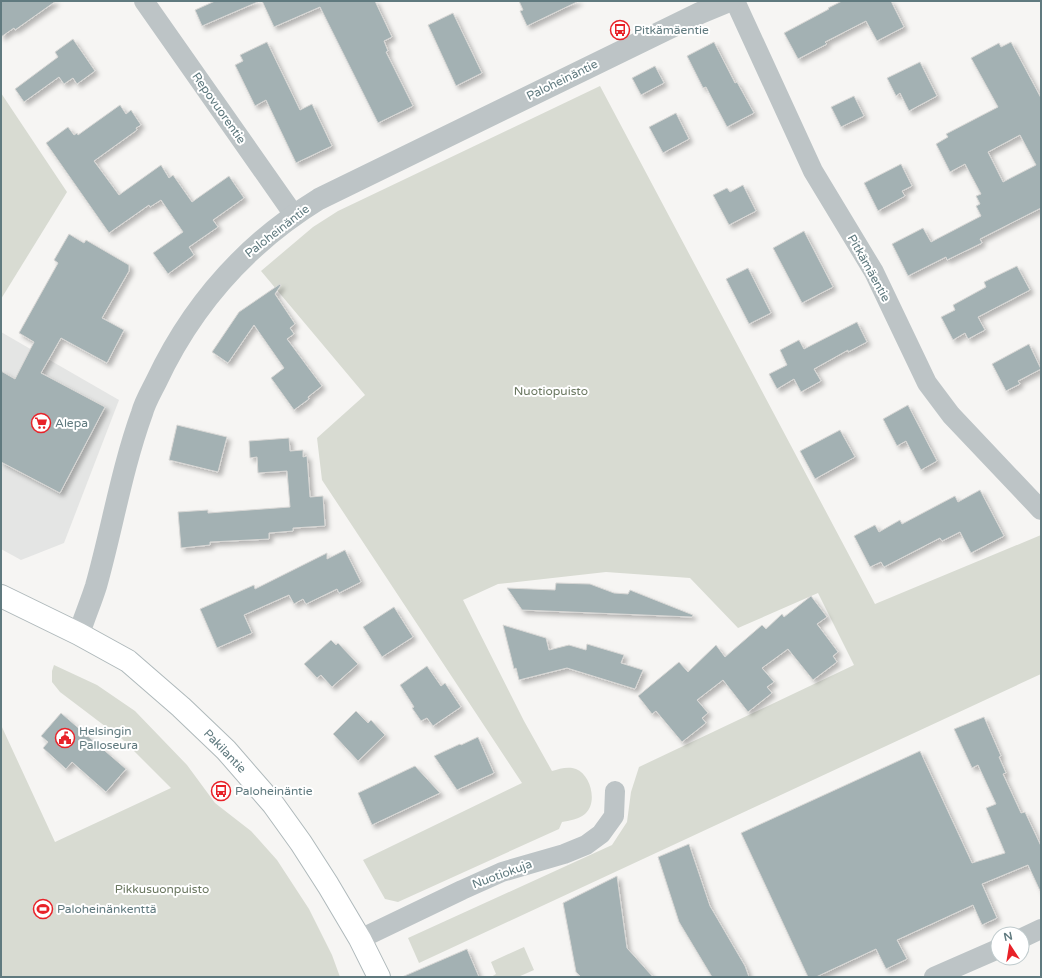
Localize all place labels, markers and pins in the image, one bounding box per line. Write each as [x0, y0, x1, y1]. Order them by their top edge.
bus stop icon: Pitkämäentie [609, 19, 631, 41]
place label: Pitkämäentie [634, 23, 709, 37]
supermarket icon: Alepa [30, 412, 52, 434]
place label: Alepa [55, 416, 88, 430]
place label: Helsingin Palloseura [79, 724, 138, 752]
public building icon: Helsingin Palloseura [54, 727, 76, 749]
bus stop icon: Paloheinäntie [210, 780, 232, 802]
place label: Paloheinäntie [235, 784, 313, 798]
sports icon: Paloheinänkenttä [32, 898, 54, 920]
place label: Paloheinänkenttä [57, 902, 157, 916]

